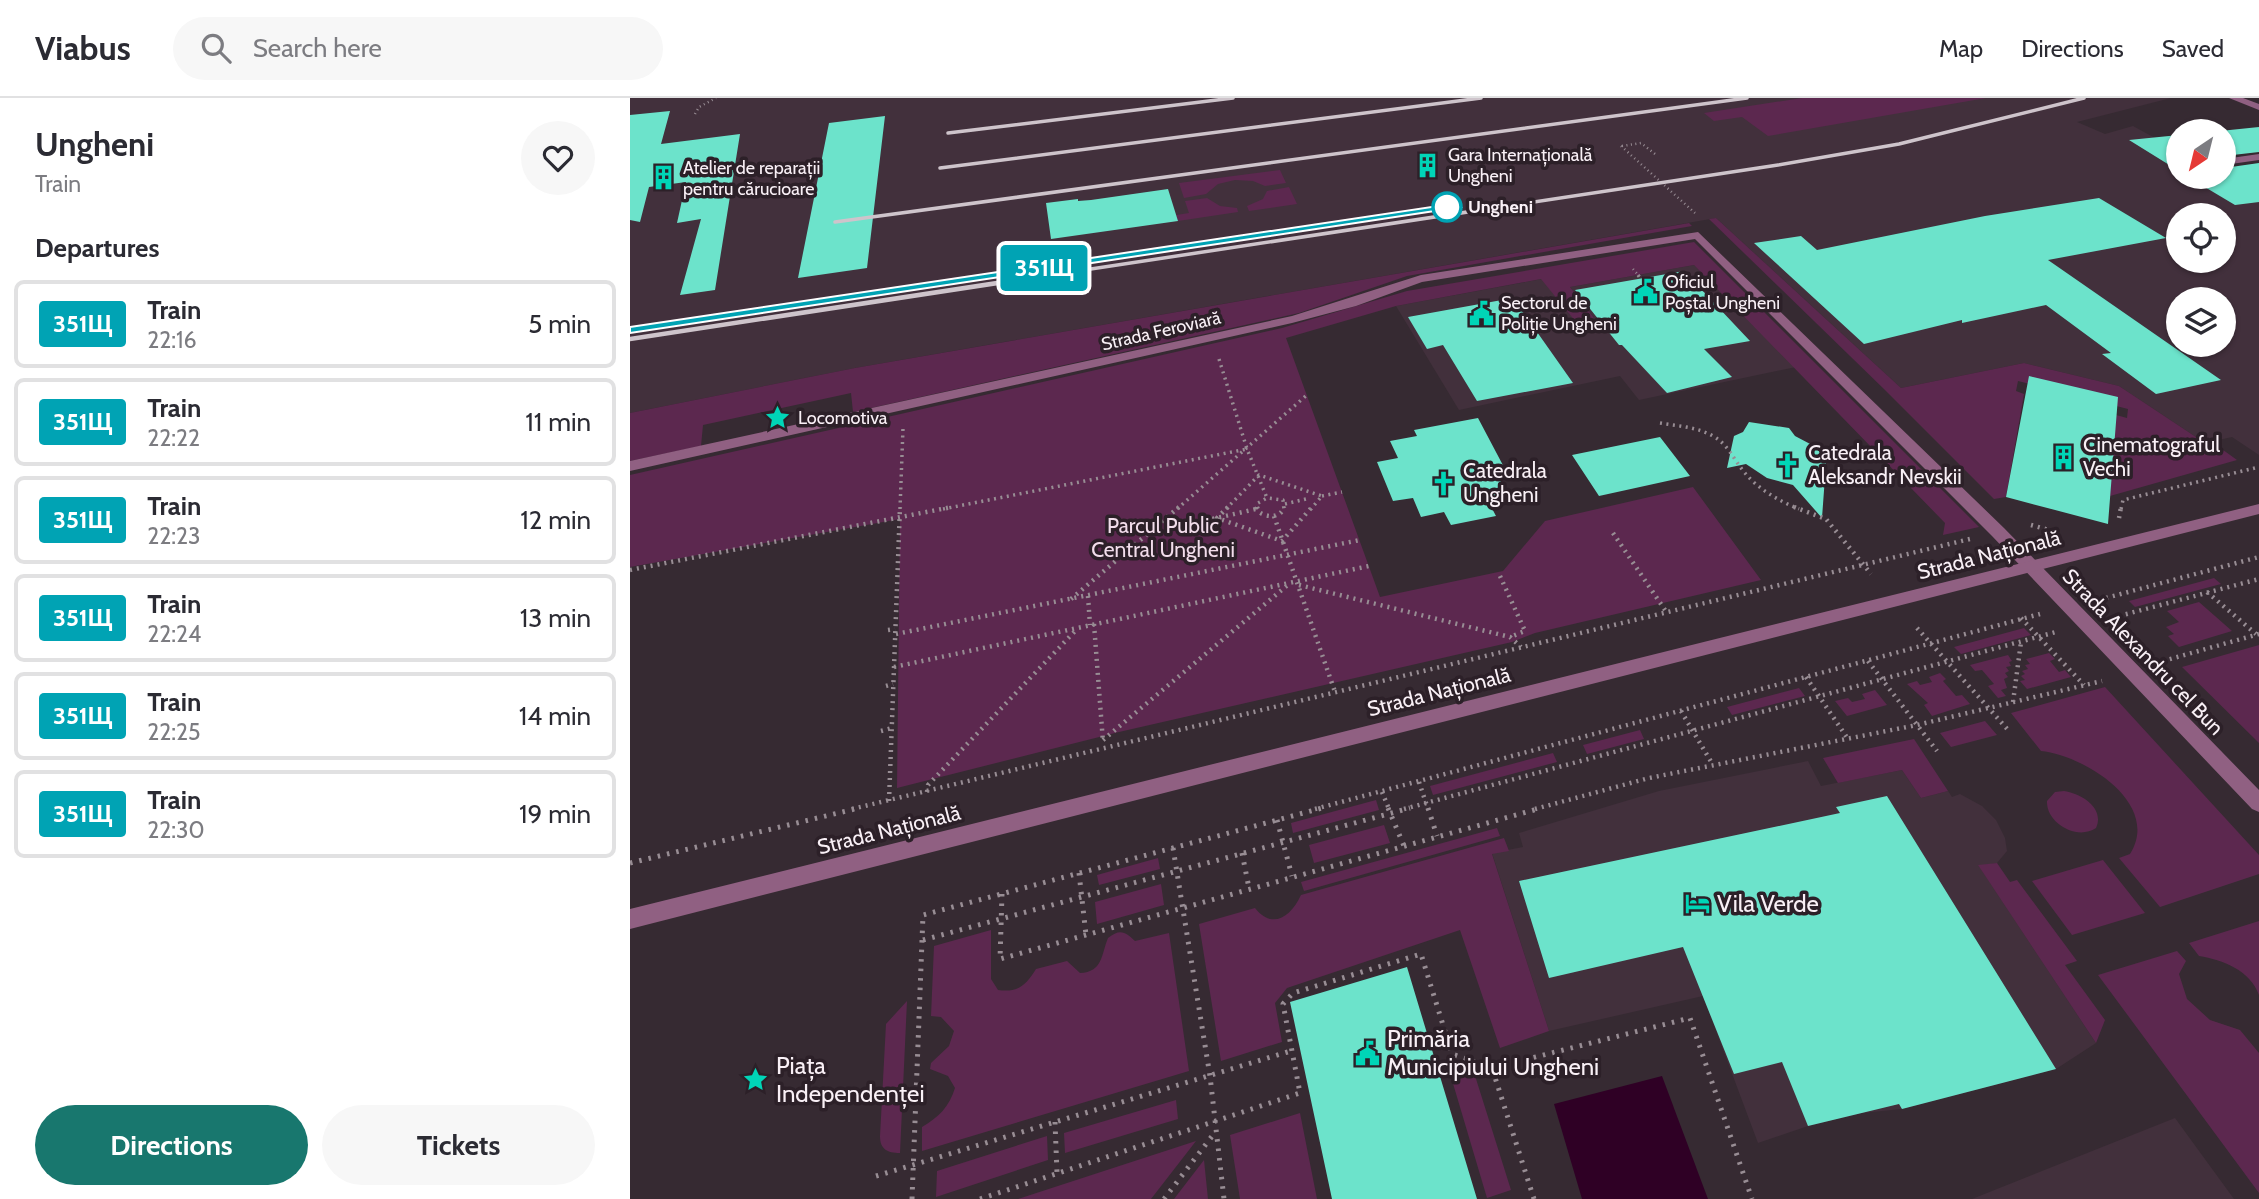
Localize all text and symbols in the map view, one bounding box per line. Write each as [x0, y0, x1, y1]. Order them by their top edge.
search box [173, 17, 663, 80]
text: Viabus [35, 28, 131, 68]
icon: search [197, 29, 235, 67]
text: Search here [253, 32, 382, 64]
text: Map [1939, 34, 1983, 63]
text: Directions [2021, 34, 2124, 63]
text: Saved [2162, 34, 2224, 63]
north arrow [2166, 119, 2236, 189]
map controls [2166, 119, 2236, 357]
button: heart [521, 121, 595, 195]
text: Ungheni [35, 124, 154, 164]
place label: Gara Internațională Ungheni [1448, 144, 1593, 187]
building icon: Gara Internațională Ungheni [1414, 151, 1442, 179]
place label: Atelier de reparații pentru cărucioare [683, 157, 820, 200]
building icon: Atelier de reparații pentru cărucioare [649, 164, 677, 192]
text: Train [35, 170, 81, 198]
marker: Ungheni [1432, 192, 1462, 222]
place label: Ungheni [1468, 196, 1533, 218]
button: locate [2166, 203, 2236, 273]
text: Departures [35, 232, 159, 264]
line badge: 351Щ [995, 245, 1093, 291]
text: 351Щ [1014, 253, 1074, 282]
place label: Oficiul Poștal Ungheni [1665, 271, 1780, 315]
public building icon: Oficiul Poștal Ungheni [1631, 278, 1659, 306]
button: layers [2166, 287, 2236, 357]
place label: Sectorul de Poliție Ungheni [1501, 292, 1617, 336]
text: Train [147, 294, 201, 326]
public building icon: Sectorul de Poliție Ungheni [1467, 299, 1495, 327]
street label: Strada Feroviară [1099, 307, 1223, 355]
text: 5 min [528, 308, 591, 340]
text: 351Щ [53, 309, 112, 338]
text: 22:16 [147, 326, 197, 354]
text: Train [147, 392, 201, 424]
place icon: Locomotiva [764, 404, 792, 432]
text: 11 min [525, 406, 591, 438]
text: 351Щ [53, 407, 112, 436]
place label: Locomotiva [798, 407, 888, 429]
text: 22:22 [147, 424, 200, 452]
place label: Cinematograful Vechi [2083, 432, 2220, 481]
place label: Catedrala Aleksandr Nevskii [1808, 440, 1962, 489]
building icon: Cinematograful Vechi [2049, 443, 2077, 471]
church icon: Catedrala Aleksandr Nevskii [1774, 451, 1802, 479]
place label: Catedrala Ungheni [1463, 458, 1547, 507]
church icon: Catedrala Ungheni [1429, 469, 1457, 497]
text: Train [147, 490, 201, 522]
text: 12 min [520, 504, 591, 536]
text: 351Щ [53, 505, 112, 534]
park label: Parcul Public Central Ungheni [1091, 513, 1235, 562]
text: 22:23 [147, 522, 201, 550]
street label: Strada Națională [1915, 525, 2064, 586]
street label: Strada Alexandru cel Bun [2058, 563, 2229, 740]
text: Train [147, 588, 201, 620]
text: 13 min [520, 602, 591, 634]
text: 351Щ [53, 603, 112, 632]
text: 22:24 [147, 620, 201, 648]
street label: Strada Națională [1365, 662, 1514, 723]
text: Train [147, 686, 201, 718]
text: 14 min [519, 700, 591, 732]
text: 351Щ [53, 701, 112, 730]
text: 22:25 [147, 718, 201, 746]
text: Train [147, 784, 201, 816]
text: 19 min [519, 798, 591, 830]
text: 351Щ [53, 799, 112, 828]
street label: Strada Națională [815, 800, 964, 861]
text: 22:30 [147, 816, 205, 844]
place label: Vila Verde [1717, 889, 1819, 918]
hotel icon: Vila Verde [1683, 890, 1711, 918]
place label: Primăria Municipiului Ungheni [1387, 1024, 1599, 1081]
public building icon: Primăria Municipiului Ungheni [1353, 1039, 1381, 1067]
place label: Piața Independenței [776, 1051, 925, 1109]
place icon: Piața Independenței [742, 1066, 770, 1094]
button: Directions [35, 1105, 308, 1185]
button: Tickets [322, 1105, 595, 1185]

